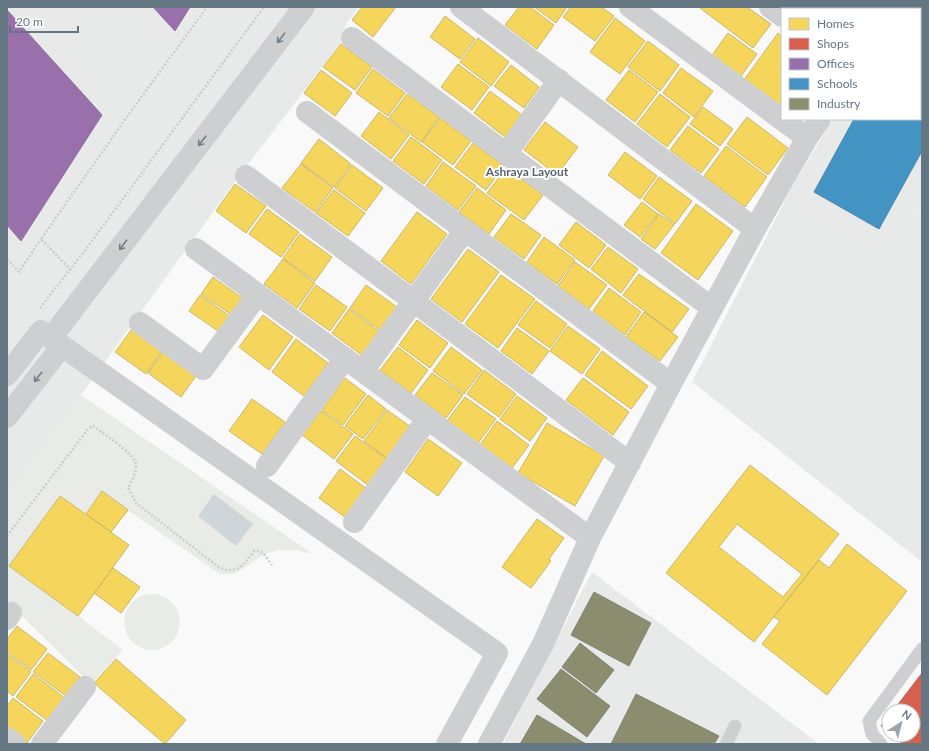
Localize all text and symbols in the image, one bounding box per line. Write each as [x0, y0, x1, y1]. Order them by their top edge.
scale bar [10, 8, 78, 34]
legend [781, 8, 921, 120]
text: 20 m [16, 14, 43, 29]
text: Homes [817, 16, 854, 31]
one-way arrow [277, 32, 285, 43]
text: Shops [817, 36, 849, 51]
text: Offices [817, 56, 854, 71]
text: Schools [817, 76, 858, 91]
text: Industry [817, 96, 861, 111]
one-way arrow [198, 136, 206, 147]
district label: Ashraya Layout [485, 164, 569, 179]
one-way arrow [119, 239, 127, 250]
one-way arrow [34, 371, 43, 382]
north arrow [881, 703, 921, 743]
text: N [900, 707, 914, 722]

